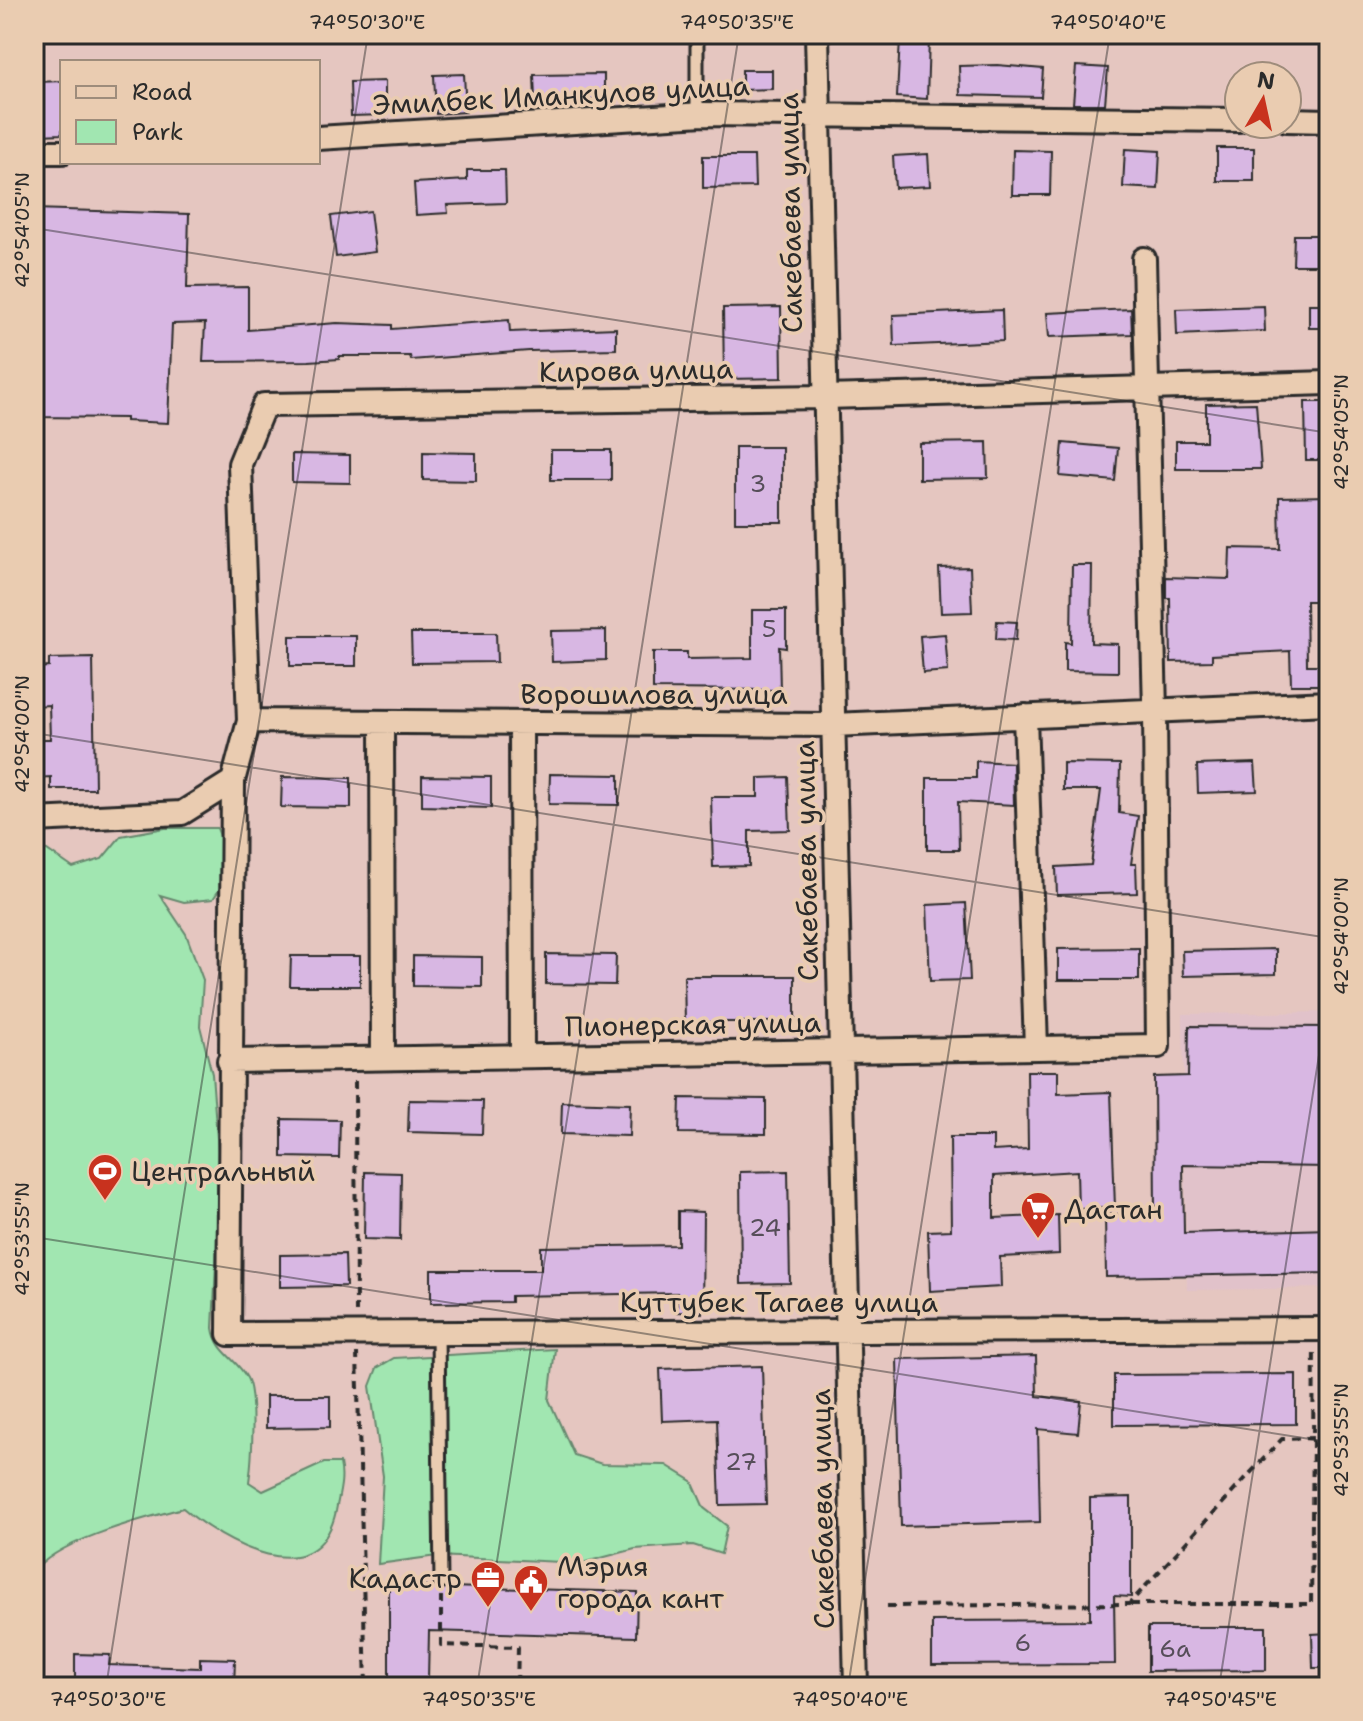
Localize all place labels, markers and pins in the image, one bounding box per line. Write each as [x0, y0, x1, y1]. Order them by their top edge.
sports icon: Центральный [86, 1152, 124, 1202]
place label: Центральный [131, 1152, 315, 1190]
supermarket icon: Дастан [1019, 1190, 1057, 1240]
place label: Дастан [1064, 1190, 1163, 1228]
place label: Мэрия города кант [557, 1547, 725, 1617]
place label: Кадастр [348, 1559, 462, 1597]
office icon: Кадастр [469, 1559, 507, 1609]
public building icon: Мэрия города кант [512, 1563, 550, 1613]

